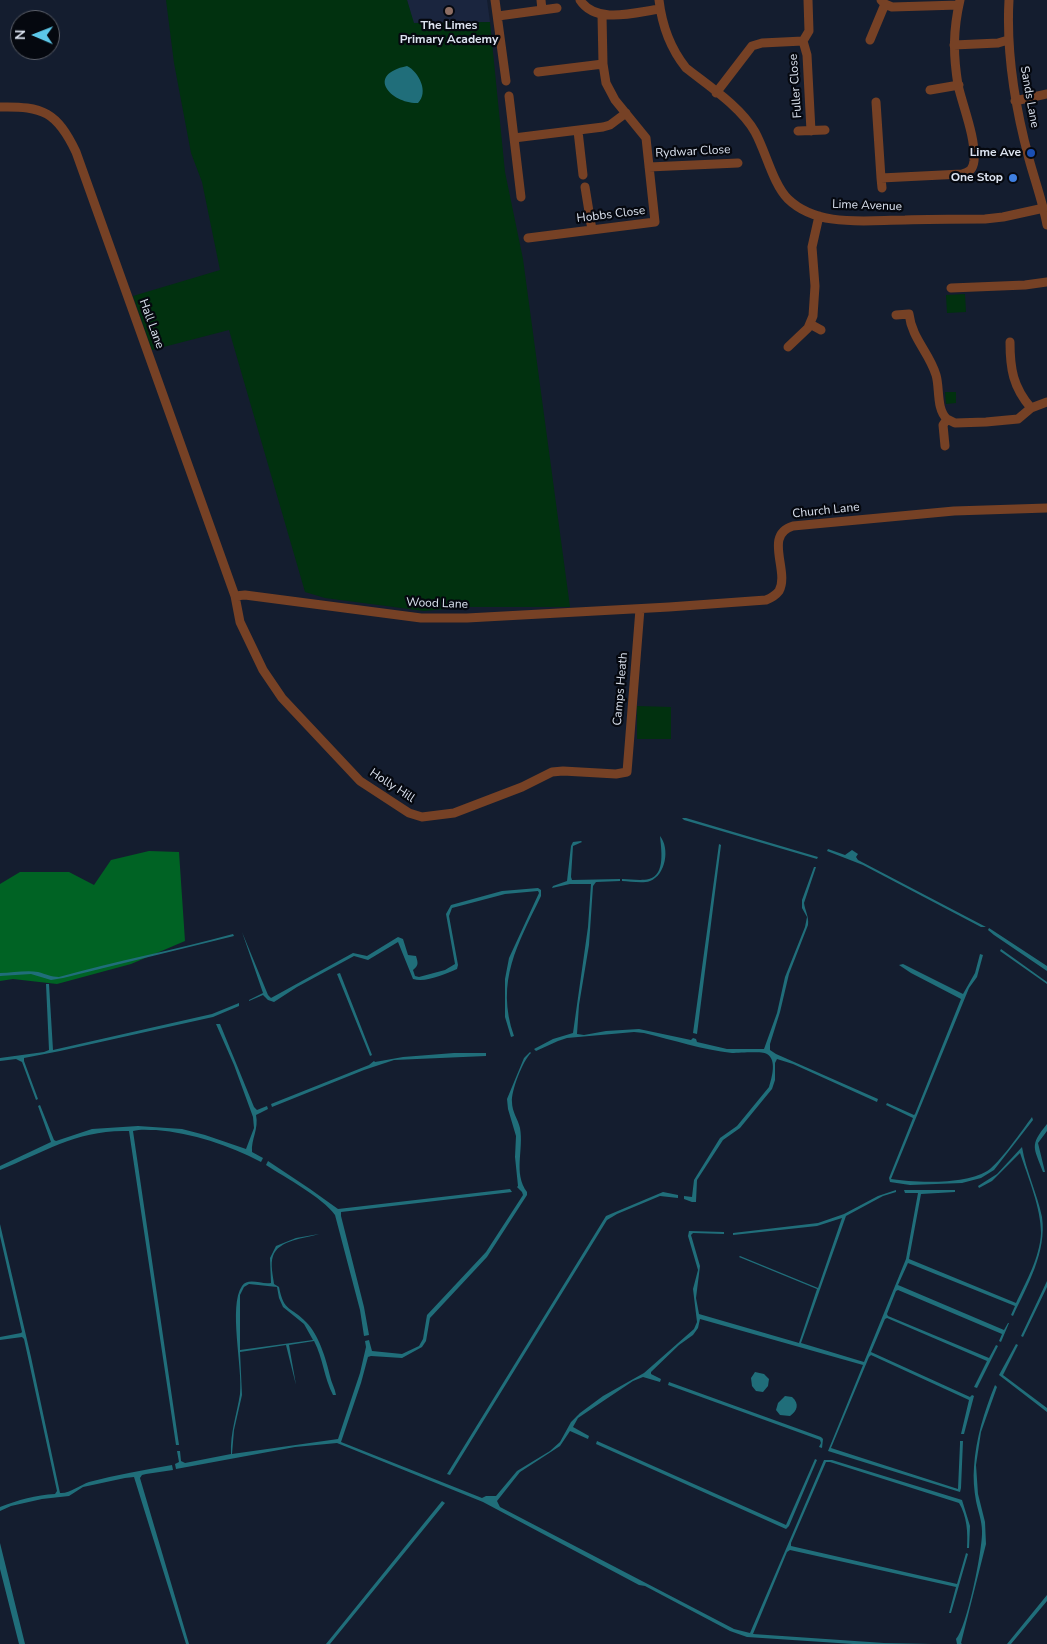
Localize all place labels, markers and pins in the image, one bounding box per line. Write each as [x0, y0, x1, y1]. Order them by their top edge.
marker: The Limes Primary Academy [443, 5, 455, 17]
place label: The Limes Primary Academy [400, 19, 498, 47]
place label: Lime Ave [970, 146, 1021, 160]
marker: Lime Ave [1025, 147, 1037, 159]
place label: One Stop [951, 171, 1003, 185]
marker: One Stop [1007, 172, 1019, 184]

